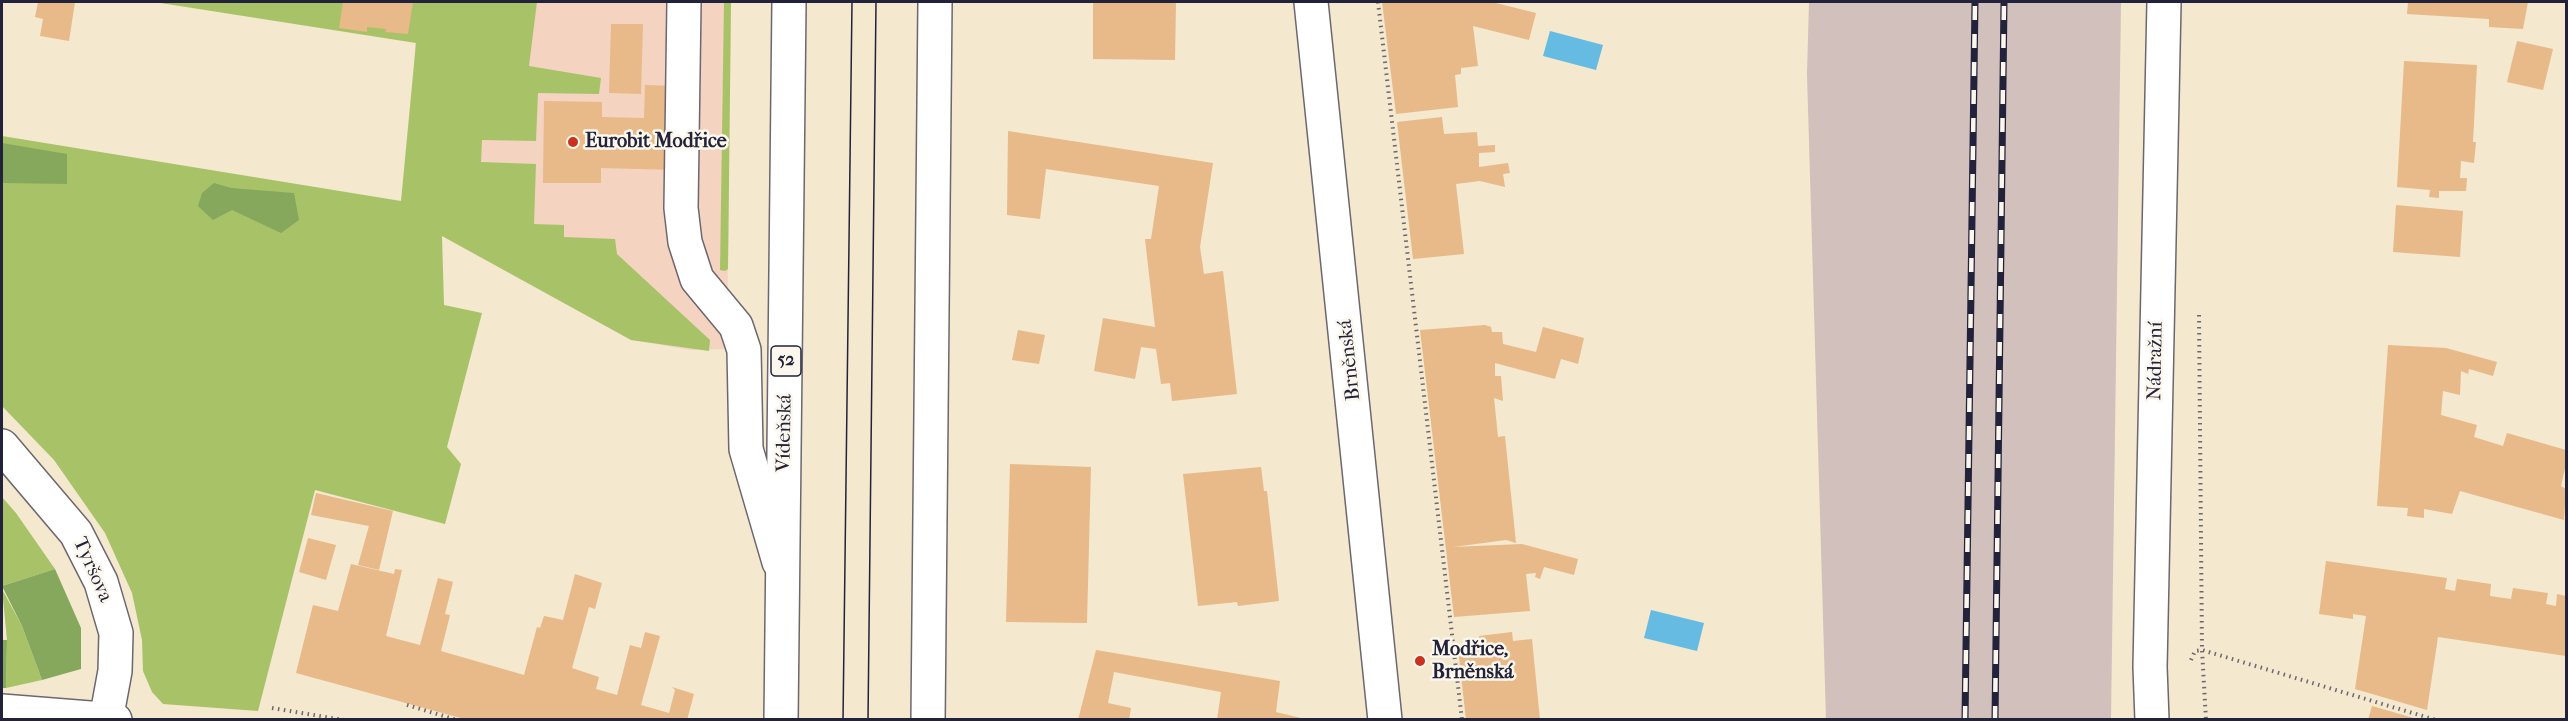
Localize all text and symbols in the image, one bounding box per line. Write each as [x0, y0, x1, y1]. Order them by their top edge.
place label: Eurobit Modřice [585, 130, 727, 154]
marker: Eurobit Modřice [566, 135, 580, 149]
street label: Brněnská [1334, 318, 1366, 402]
street label: Nádražní [2143, 321, 2169, 401]
road number: 52 [771, 346, 801, 376]
street label: Vídeňská [772, 394, 798, 472]
street label: Tyršova [67, 534, 117, 606]
place label: Modřice, Brněnská [1432, 638, 1513, 685]
marker: Modřice, Brněnská [1413, 654, 1427, 668]

